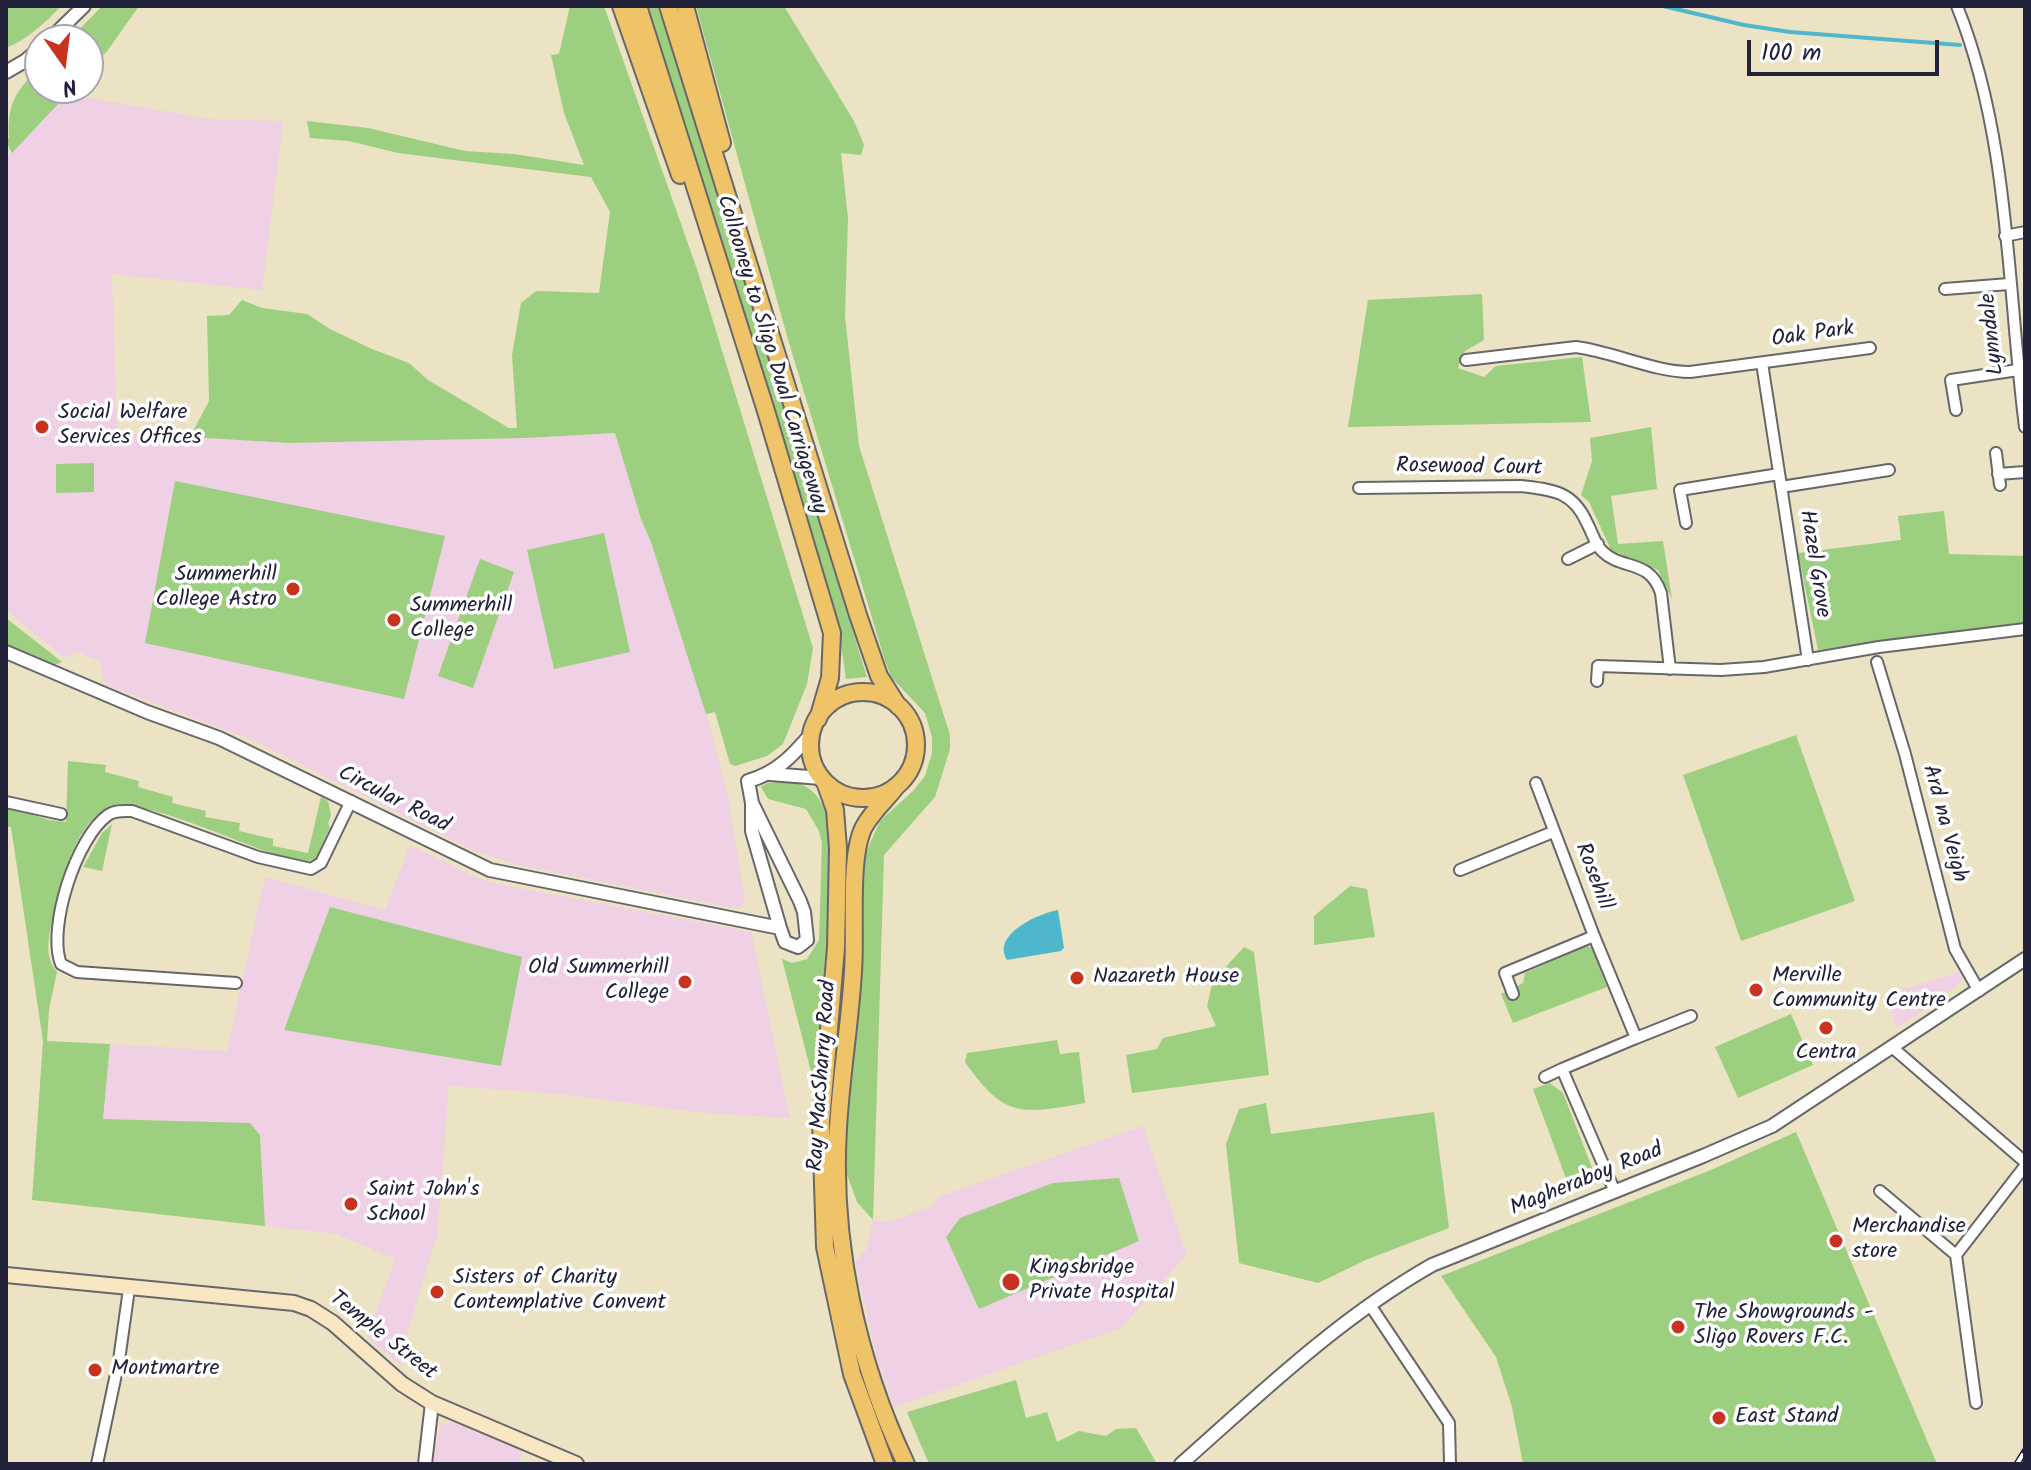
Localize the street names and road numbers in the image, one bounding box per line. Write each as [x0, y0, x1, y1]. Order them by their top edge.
street label: Collooney to Sligo Dual Carriageway [709, 192, 831, 518]
street label: Lynndale [1977, 292, 2011, 376]
street label: Oak Park [1770, 317, 1856, 355]
street label: Rosewood Court [1396, 455, 1542, 483]
street label: Hazel Grove [1791, 508, 1835, 620]
street label: Circular Road [333, 762, 453, 840]
street label: Ard na Veigh [1915, 762, 1971, 886]
street label: Rosehill [1567, 840, 1617, 914]
street label: Ray MacSharry Road [804, 980, 844, 1172]
street label: Magheraboy Road [1507, 1138, 1667, 1224]
street label: Temple Street [323, 1287, 441, 1387]

